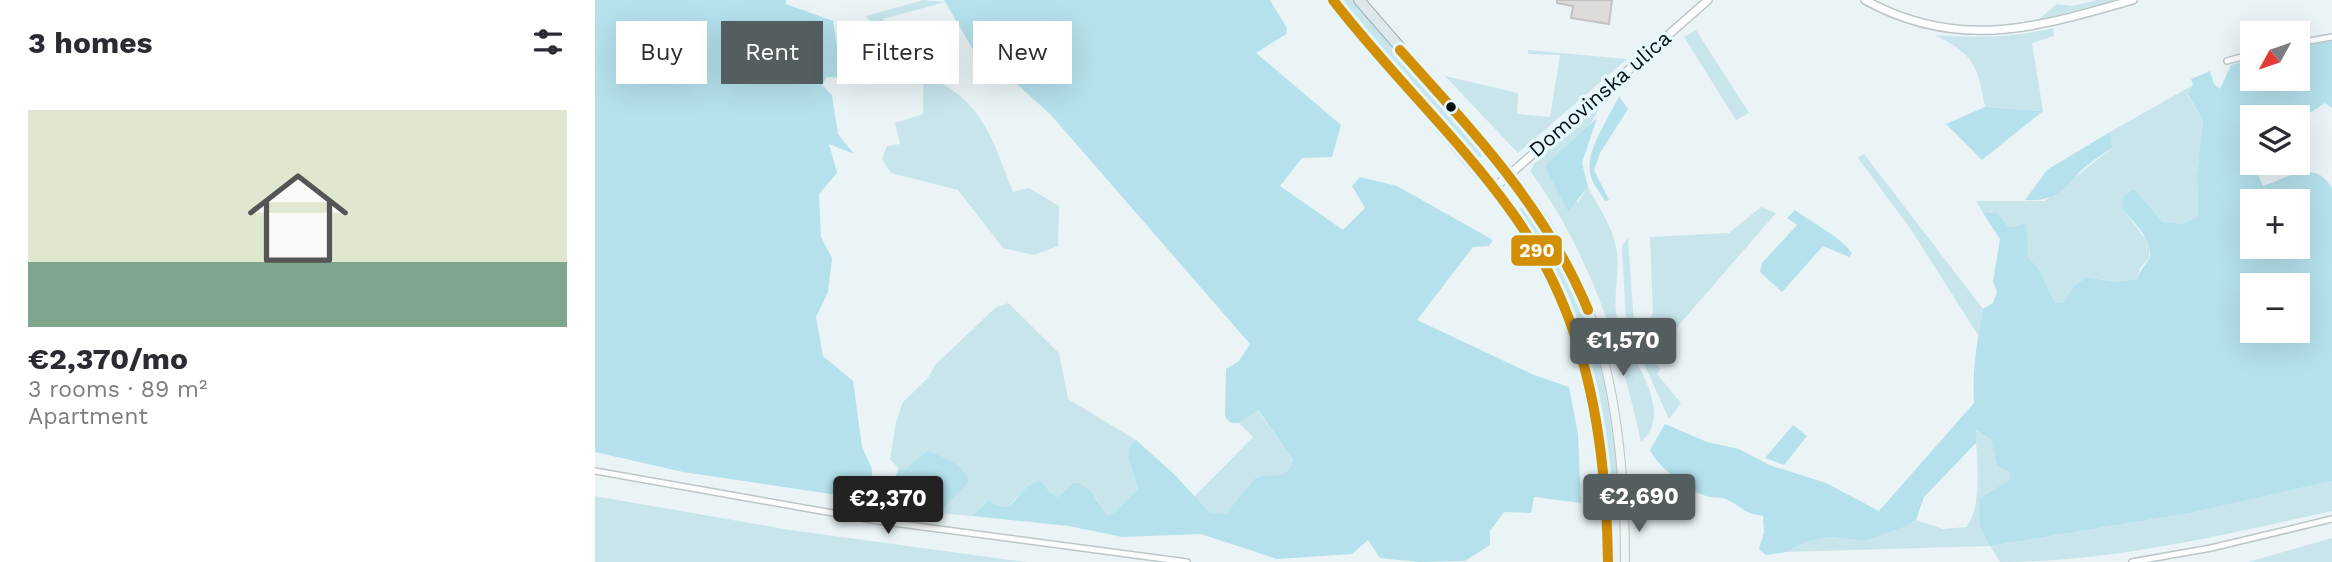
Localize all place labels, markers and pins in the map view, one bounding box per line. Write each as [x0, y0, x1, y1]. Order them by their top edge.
unlabelled marker [1444, 100, 1458, 114]
pin: €1,570 [1566, 318, 1680, 378]
pin: €2,690 [1582, 475, 1696, 534]
pin: €2,370 [831, 476, 945, 536]

